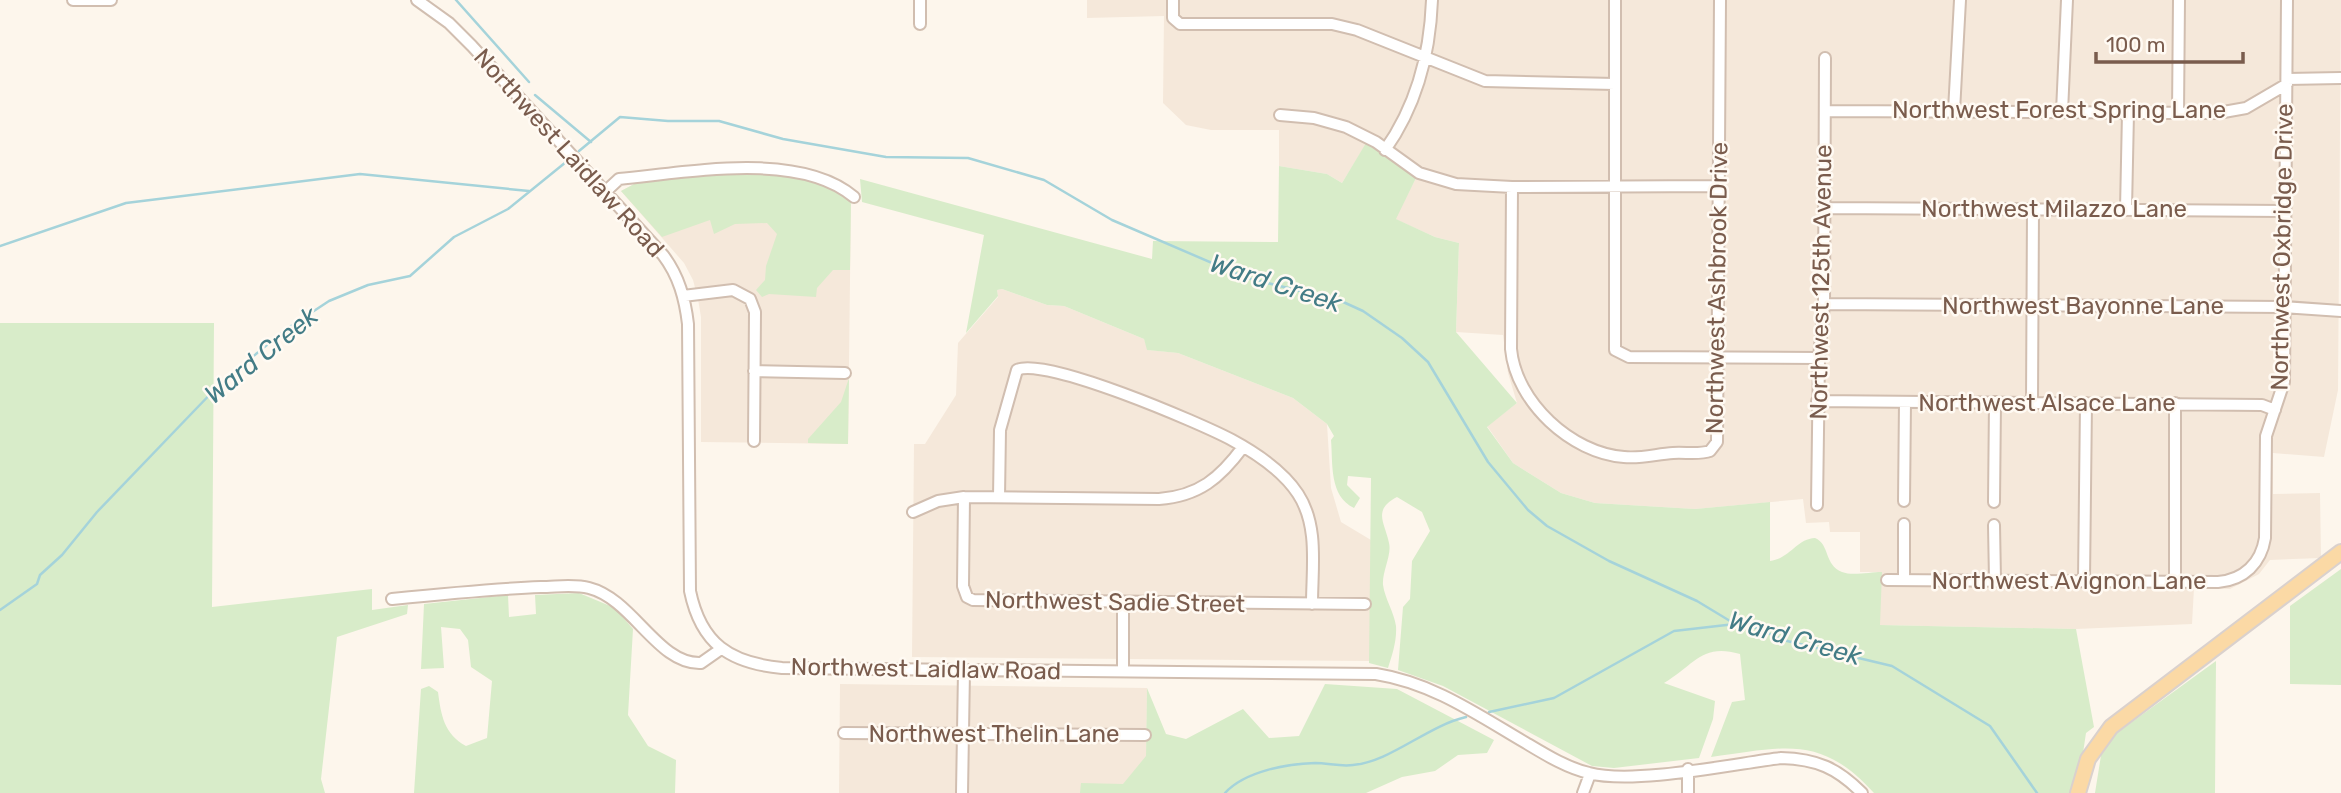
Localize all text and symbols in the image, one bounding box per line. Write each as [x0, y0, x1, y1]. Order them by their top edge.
scale bar [2096, 21, 2243, 65]
text: 100 m [2106, 32, 2165, 57]
street label: Northwest Laidlaw Road [468, 43, 670, 263]
street label: Northwest Forest Spring Lane [1892, 96, 2226, 124]
street label: Northwest Oxbridge Drive [2265, 103, 2299, 391]
street label: Northwest Ashbrook Drive [1700, 142, 1734, 434]
street label: Northwest 125th Avenue [1805, 144, 1837, 420]
street label: Northwest Milazzo Lane [1921, 195, 2187, 223]
water label: Ward Creek [1206, 248, 1346, 320]
street label: Northwest Bayonne Lane [1942, 292, 2224, 320]
water label: Ward Creek [198, 300, 325, 411]
street label: Northwest Alsace Lane [1918, 389, 2176, 417]
street label: Northwest Avignon Lane [1932, 567, 2206, 595]
street label: Northwest Sadie Street [985, 586, 1245, 618]
water label: Ward Creek [1725, 605, 1866, 672]
street label: Northwest Laidlaw Road [790, 653, 1062, 685]
street label: Northwest Thelin Lane [869, 720, 1119, 748]

